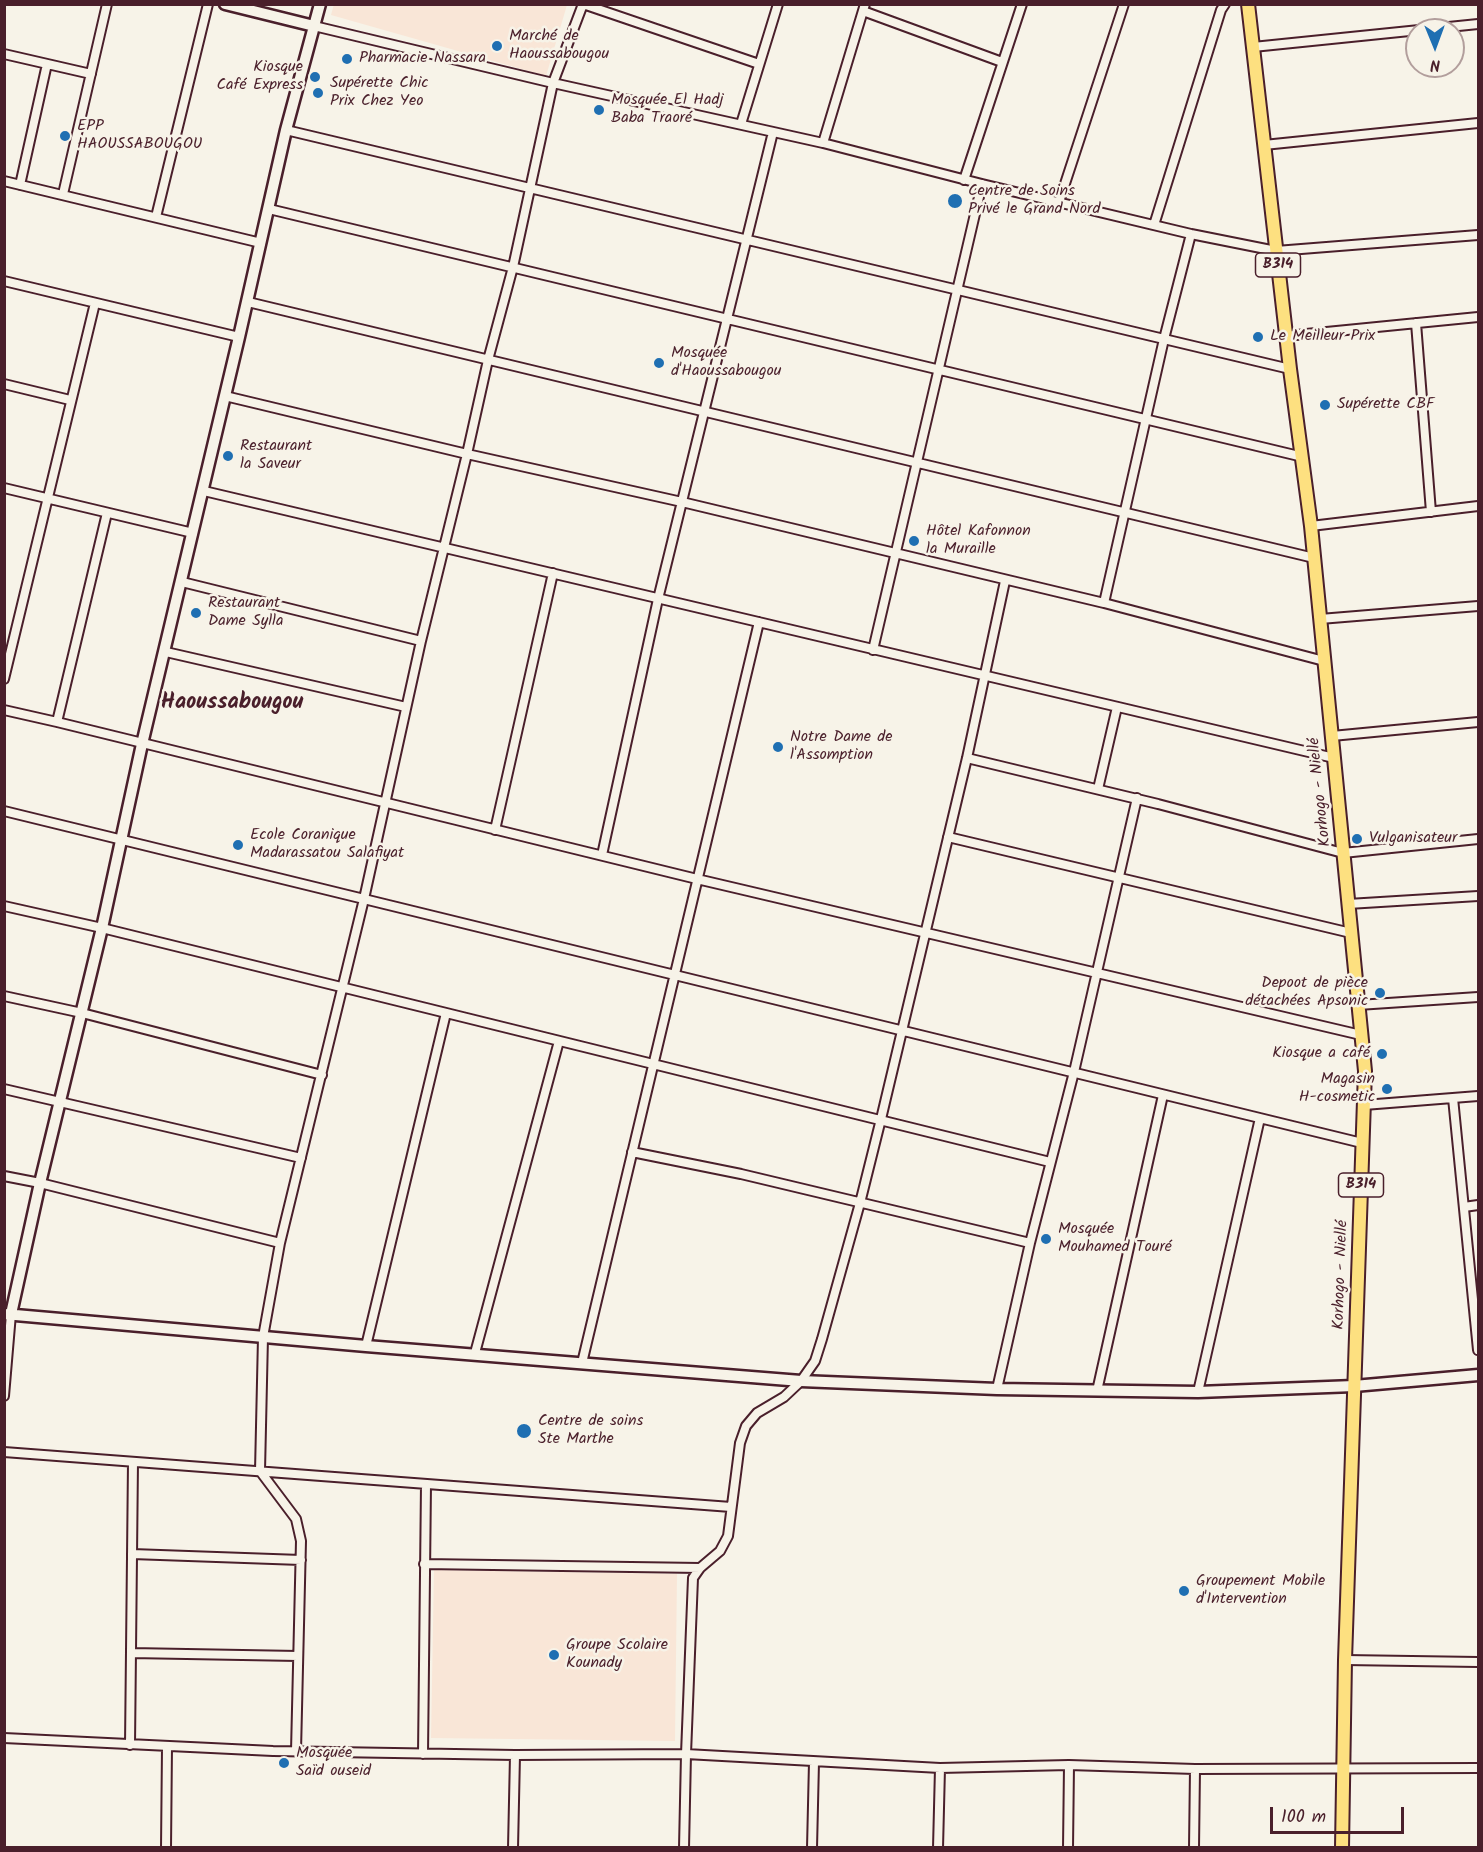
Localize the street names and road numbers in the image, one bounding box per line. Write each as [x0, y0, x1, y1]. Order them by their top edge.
road number: B314 [1256, 253, 1300, 277]
street label: Korhogo - Niellé [1306, 737, 1336, 847]
road number: B314 [1338, 1173, 1384, 1197]
street label: Korhogo - Niellé [1330, 1220, 1354, 1330]

